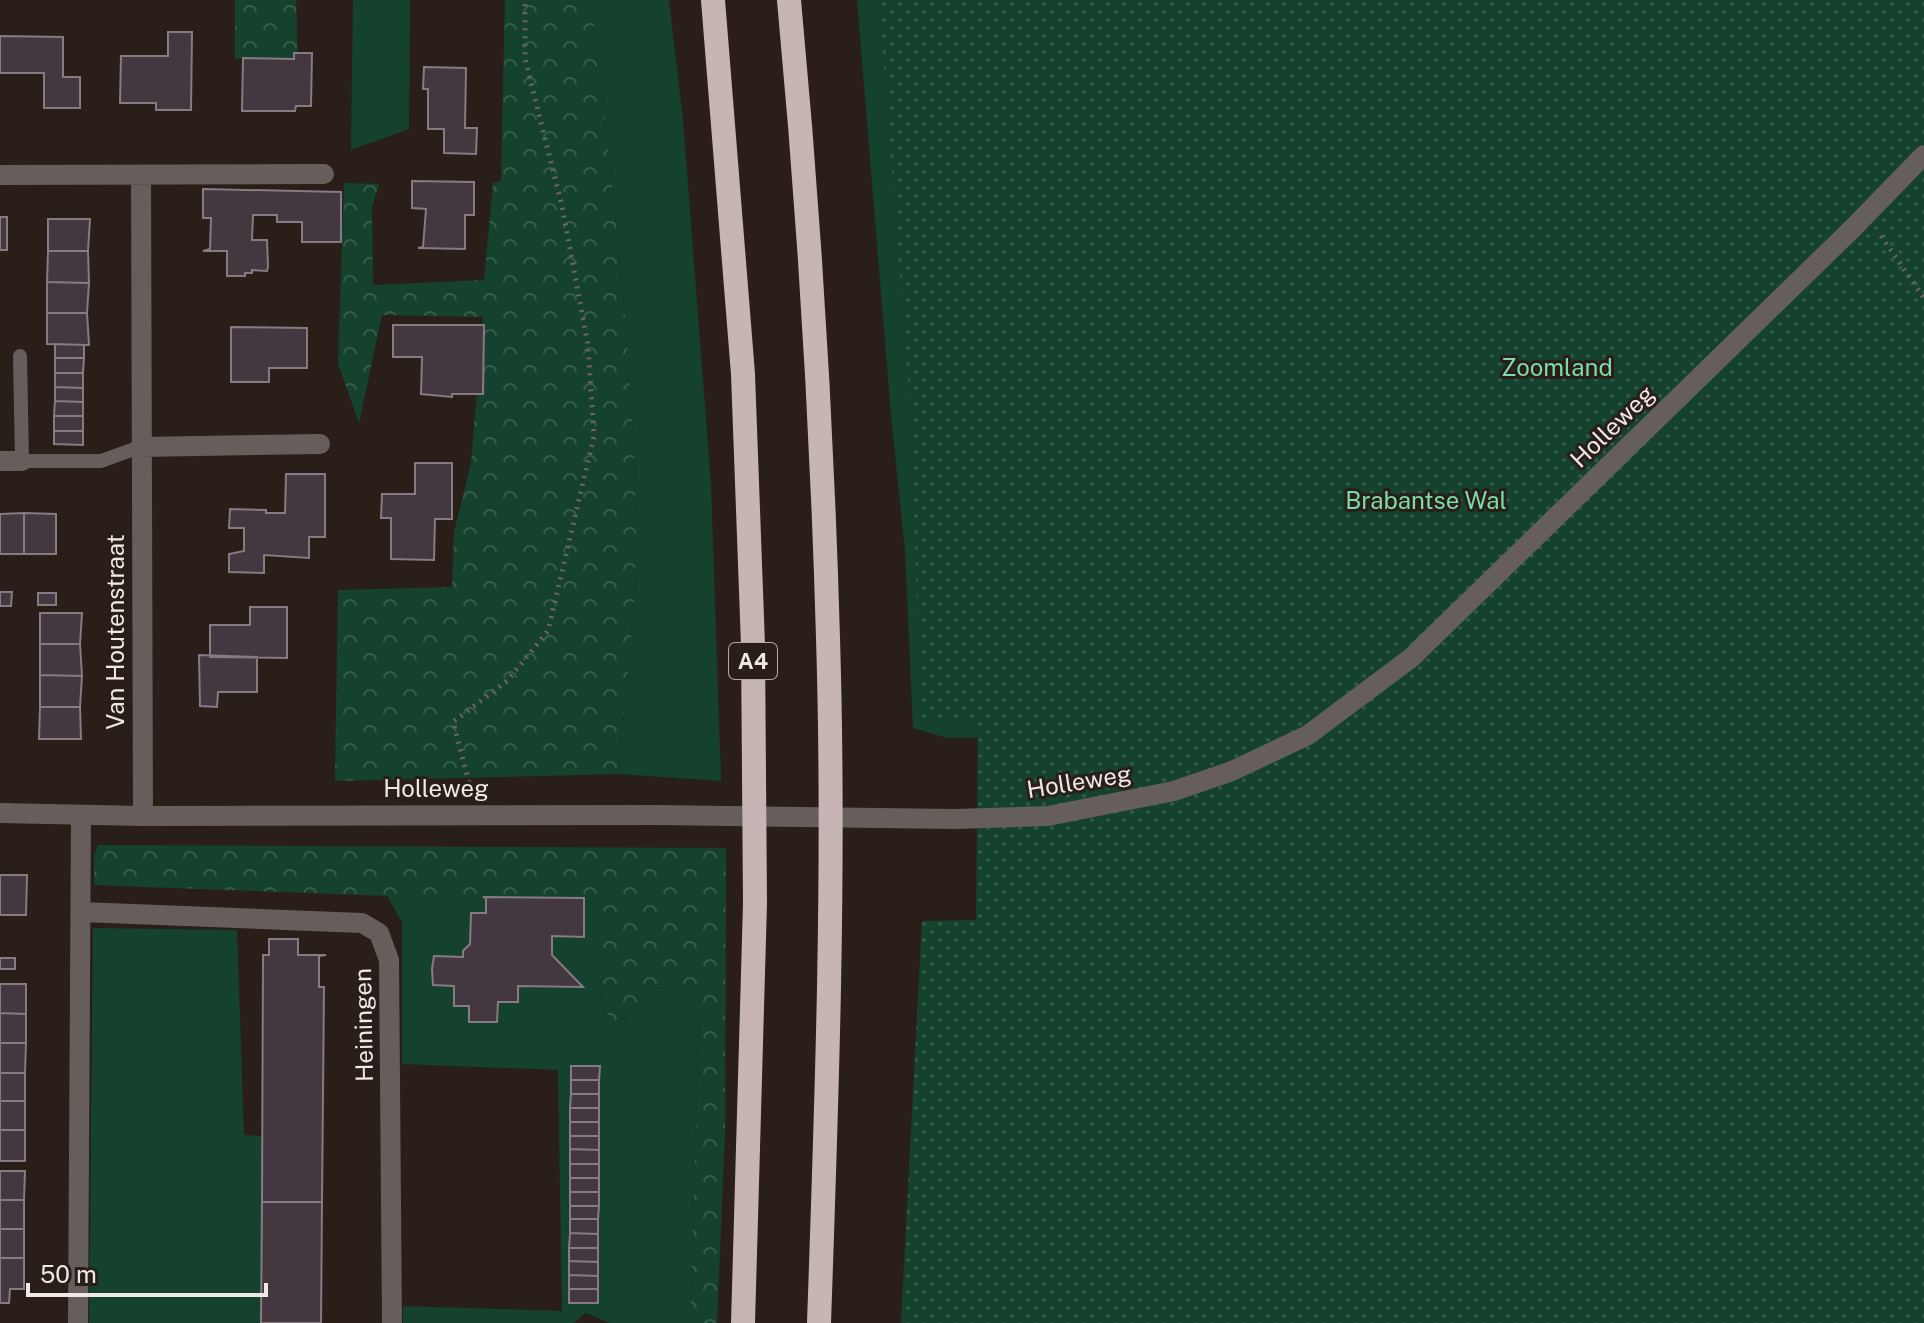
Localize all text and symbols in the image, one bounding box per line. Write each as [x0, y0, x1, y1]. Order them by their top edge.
park label: Zoomland [1501, 353, 1613, 381]
street label: Holleweg [1564, 379, 1660, 473]
park label: Brabantse Wal [1345, 486, 1507, 514]
street label: Van Houtenstraat [101, 534, 129, 730]
road number: A4 [729, 643, 777, 679]
street label: Holleweg [1025, 759, 1133, 803]
street label: Holleweg [383, 774, 489, 802]
street label: Heiningen [348, 968, 378, 1082]
scale bar [28, 1247, 266, 1297]
text: 50 m [40, 1260, 97, 1288]

